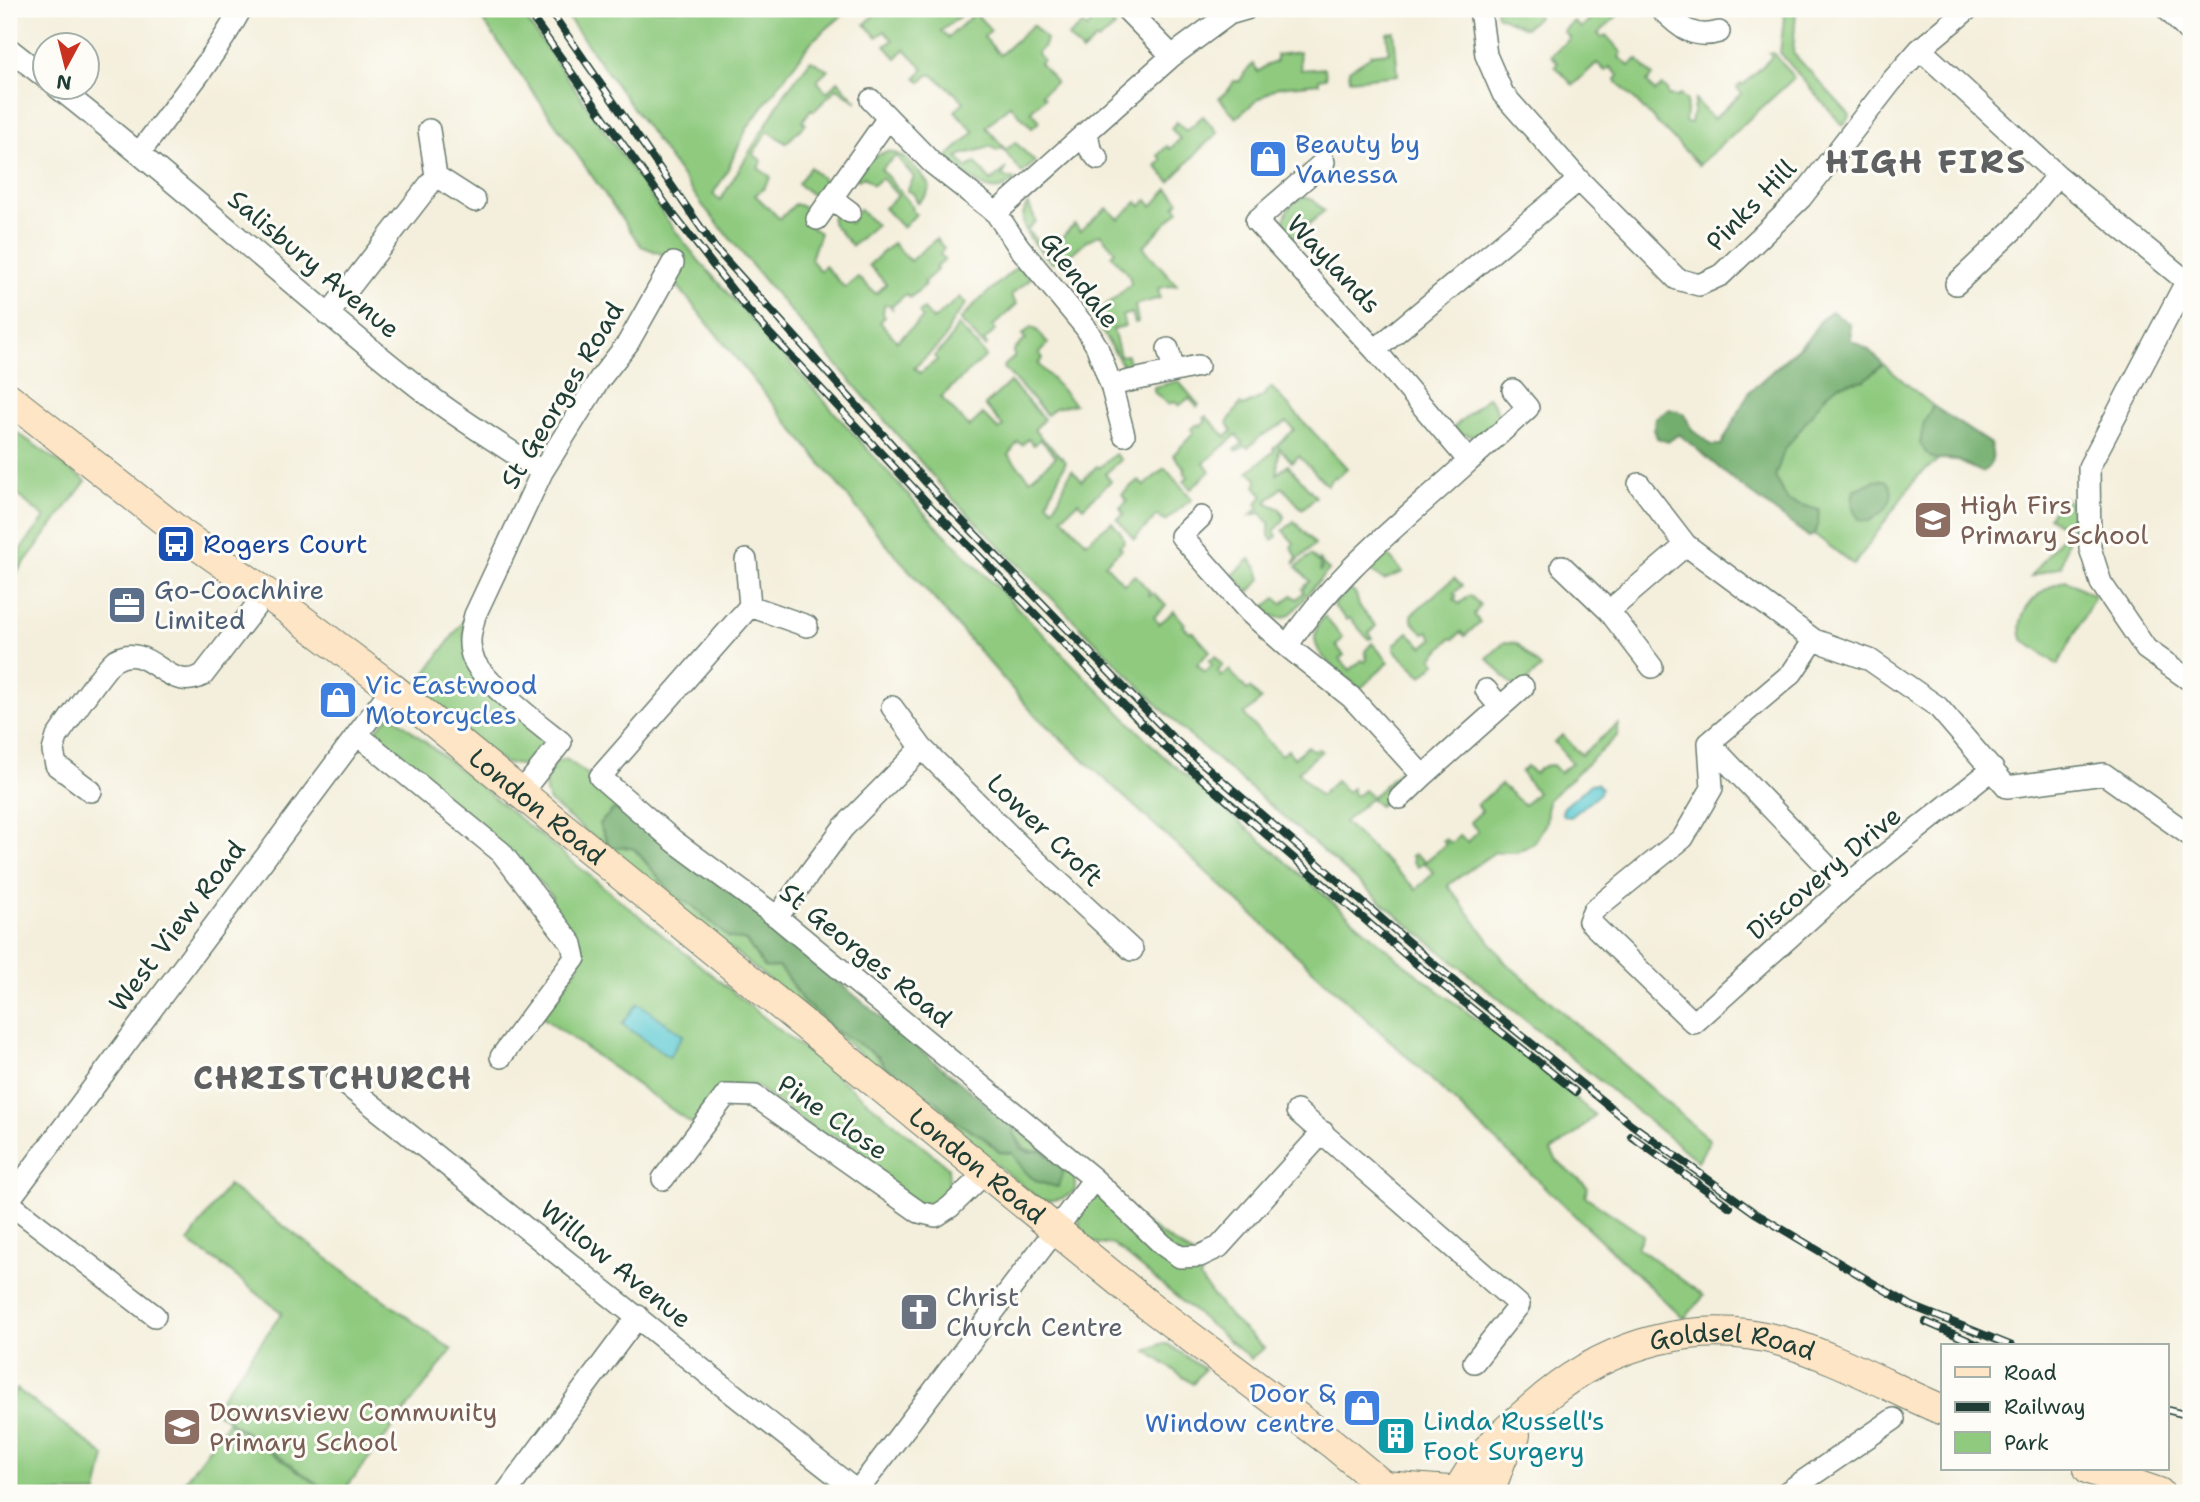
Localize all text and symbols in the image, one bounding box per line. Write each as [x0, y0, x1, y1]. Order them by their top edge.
north arrow [32, 32, 102, 102]
text: N [55, 69, 73, 96]
place label: Beauty by Vanessa [1295, 126, 1420, 191]
shop icon: Beauty by Vanessa [1247, 138, 1289, 180]
district label: HIGH FIRS [1825, 139, 2027, 184]
street label: Pinks Hill [1698, 151, 1804, 258]
street label: Salisbury Avenue [221, 181, 408, 346]
street label: Waylands [1279, 207, 1389, 321]
street label: Glendale [1033, 224, 1128, 335]
street label: St Georges Road [492, 295, 631, 495]
place label: High Firs Primary School [1960, 487, 2149, 552]
school or university icon: High Firs Primary School [1912, 499, 1954, 541]
bus stop icon: Rogers Court [155, 523, 197, 565]
place label: Rogers Court [203, 526, 368, 561]
place label: Go-Coachhire Limited [154, 572, 324, 637]
office icon: Go-Coachhire Limited [106, 584, 148, 626]
place label: Vic Eastwood Motorcycles [365, 667, 537, 732]
shop icon: Vic Eastwood Motorcycles [317, 679, 359, 721]
street label: London Road [462, 740, 613, 873]
street label: Lower Croft [980, 765, 1111, 894]
street label: Discovery Drive [1739, 798, 1908, 948]
street label: West View Road [100, 833, 253, 1019]
street label: St Georges Road [773, 874, 960, 1035]
district label: CHRISTCHURCH [193, 1055, 473, 1100]
street label: Pine Close [771, 1066, 895, 1167]
street label: London Road [902, 1099, 1053, 1232]
street label: Willow Avenue [533, 1192, 700, 1336]
place label: Christ Church Centre [946, 1279, 1123, 1344]
church icon: Christ Church Centre [898, 1291, 940, 1333]
street label: Goldsel Road [1645, 1314, 1820, 1368]
legend [1941, 1344, 2168, 1470]
text: Road [2004, 1359, 2057, 1387]
place label: Door & Window centre [1145, 1375, 1336, 1440]
shop icon: Door & Window centre [1341, 1387, 1383, 1429]
text: Railway [2004, 1393, 2086, 1421]
place label: Downsview Community Primary School [209, 1394, 497, 1459]
place label: Linda Russell's Foot Surgery [1423, 1403, 1605, 1468]
school or university icon: Downsview Community Primary School [161, 1406, 203, 1448]
building icon: Linda Russell's Foot Surgery [1375, 1415, 1417, 1457]
text: Park [2004, 1429, 2049, 1457]

